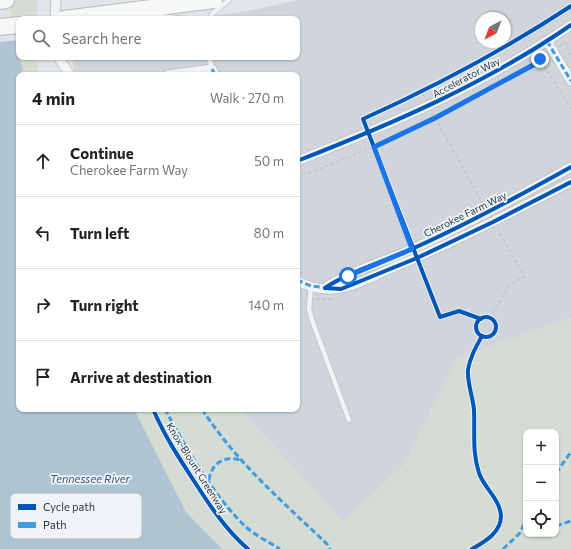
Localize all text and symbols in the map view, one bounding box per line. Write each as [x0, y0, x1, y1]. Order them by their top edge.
north arrow [475, 12, 511, 48]
search box [16, 16, 300, 60]
icon: search [30, 27, 52, 49]
text: Search here [62, 29, 141, 47]
route end [531, 50, 549, 68]
street label: Accelerator Way [430, 54, 502, 100]
text: 4 min [32, 88, 75, 109]
text: Walk · 270 m [210, 90, 284, 106]
text: Continue [70, 144, 134, 162]
icon: ahead [32, 150, 54, 172]
text: 50 m [254, 153, 284, 169]
text: Cherokee Farm Way [70, 162, 188, 178]
street label: Cherokee Farm Way [422, 189, 508, 239]
icon: left [32, 222, 54, 244]
text: Turn left [70, 224, 129, 242]
text: 80 m [254, 225, 284, 241]
route start [339, 267, 357, 285]
icon: right [32, 294, 54, 316]
text: Turn right [70, 296, 139, 314]
text: 140 m [248, 297, 284, 313]
icon: arrive [32, 366, 54, 388]
text: Arrive at destination [70, 368, 212, 386]
street label: Knox-Blount Greenway [164, 420, 230, 516]
map controls [523, 429, 559, 537]
button: + [523, 429, 559, 465]
button: − [523, 465, 559, 501]
water label: Tennessee River [50, 472, 131, 485]
legend [10, 493, 142, 539]
text: Cycle path [43, 500, 95, 513]
button: locate [523, 501, 559, 537]
text: Path [43, 518, 66, 531]

